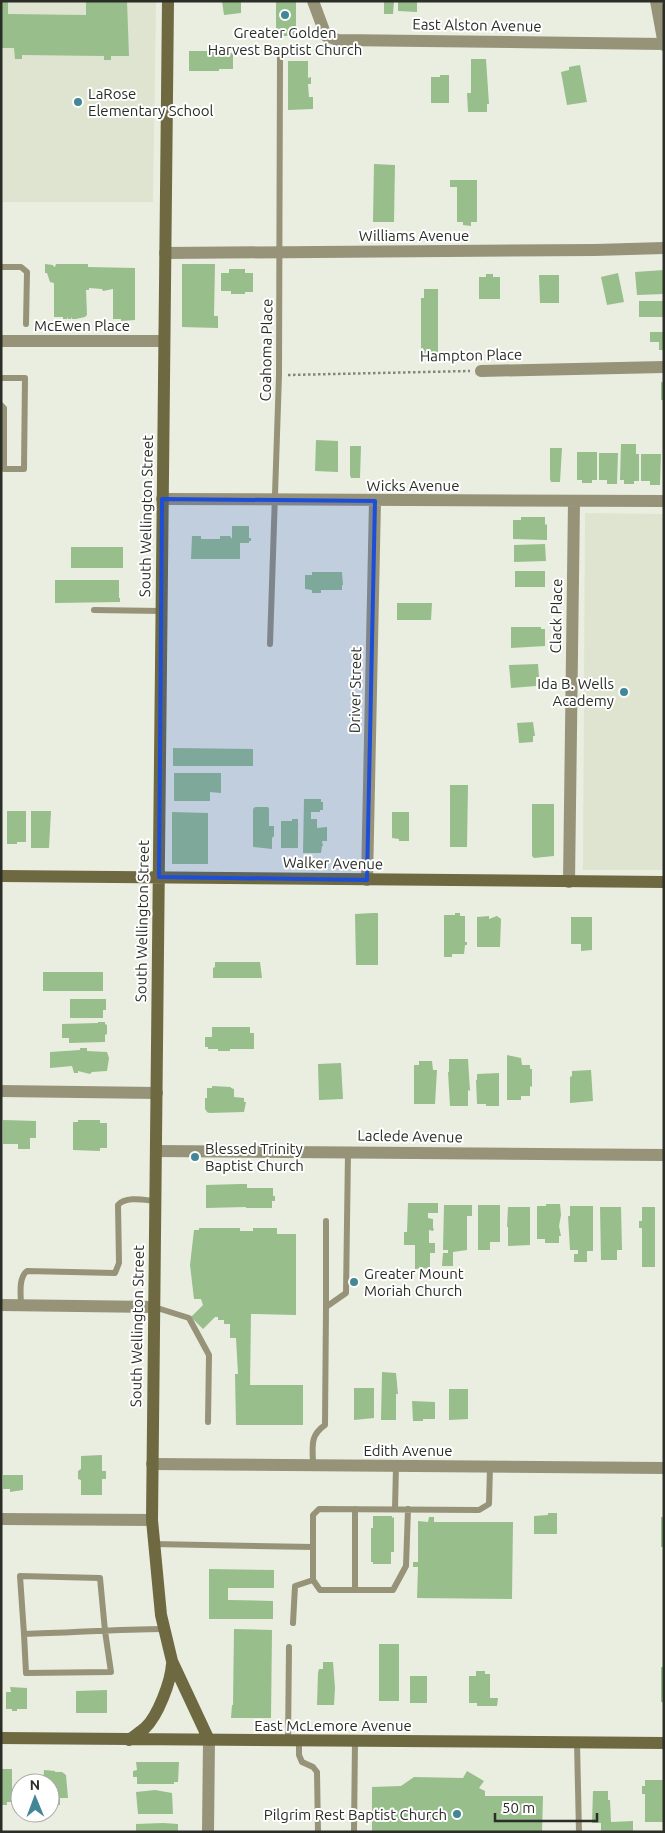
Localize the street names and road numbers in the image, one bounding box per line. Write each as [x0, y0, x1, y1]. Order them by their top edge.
street label: East Alston Avenue [412, 15, 542, 35]
street label: Williams Avenue [359, 227, 469, 244]
street label: Coahoma Place [257, 298, 275, 402]
street label: McEwen Place [34, 317, 130, 334]
street label: Hampton Place [420, 346, 522, 364]
street label: South Wellington Street [136, 435, 156, 597]
street label: Wicks Avenue [367, 477, 459, 494]
street label: Clack Place [547, 579, 565, 653]
street label: Driver Street [346, 647, 364, 733]
street label: South Wellington Street [132, 840, 152, 1002]
street label: Walker Avenue [283, 854, 383, 872]
street label: Laclede Avenue [357, 1127, 463, 1145]
street label: South Wellington Street [127, 1245, 147, 1407]
street label: Edith Avenue [363, 1442, 453, 1459]
street label: East McLemore Avenue [254, 1717, 412, 1734]

